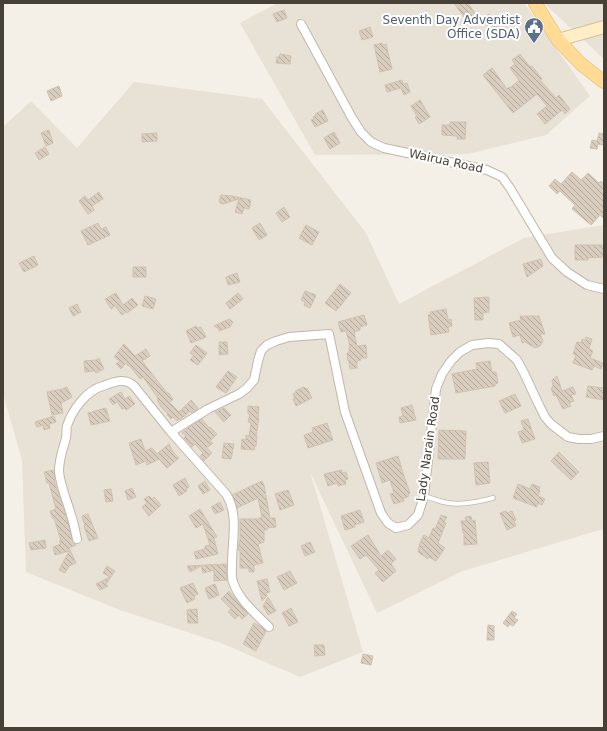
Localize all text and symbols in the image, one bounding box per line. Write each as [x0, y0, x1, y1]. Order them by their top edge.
place label: Seventh Day Adventist Office (SDA) [383, 13, 520, 41]
public building icon: Seventh Day Adventist Office (SDA) [523, 16, 545, 44]
street label: Wairua Road [408, 146, 484, 176]
street label: Lady Narain Road [414, 396, 442, 502]

